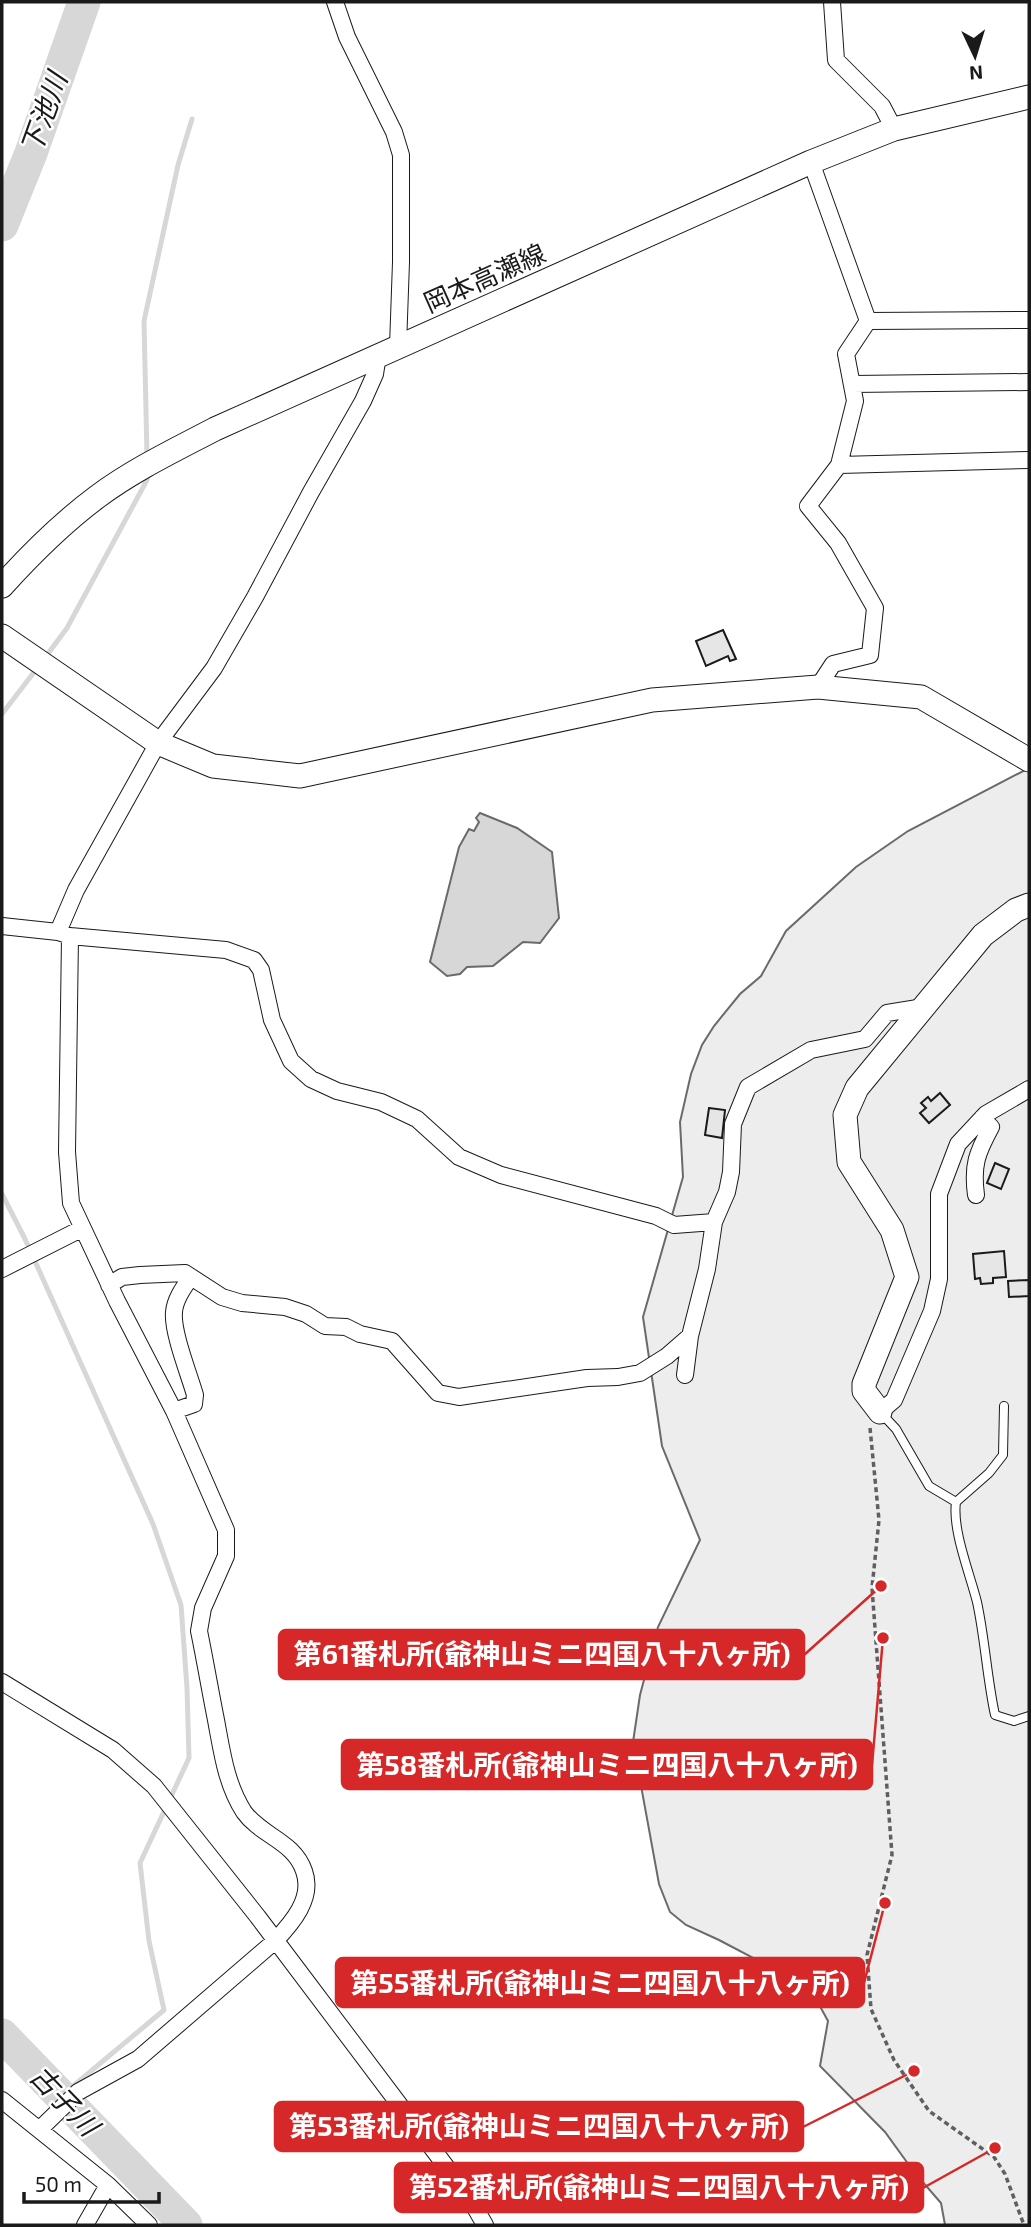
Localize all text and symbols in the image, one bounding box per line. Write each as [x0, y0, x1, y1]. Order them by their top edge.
north arrow [940, 21, 1010, 91]
text: N [969, 62, 984, 85]
water label: 下池川 [13, 65, 74, 158]
street label: 岡本高瀬線 [418, 236, 550, 318]
callout: 第61番札所(爺神山ミニ四国八十八ヶ所) [279, 1630, 804, 1679]
text: 第61番札所(爺神山ミニ四国八十八ヶ所) [293, 1636, 791, 1670]
callout: 第58番札所(爺神山ミニ四国八十八ヶ所) [342, 1740, 872, 1789]
text: 第58番札所(爺神山ミニ四国八十八ヶ所) [356, 1747, 858, 1781]
callout: 第55番札所(爺神山ミニ四国八十八ヶ所) [336, 1958, 864, 2007]
text: 第55番札所(爺神山ミニ四国八十八ヶ所) [350, 1965, 850, 1999]
water label: 古子川 [24, 2058, 108, 2144]
callout: 第53番札所(爺神山ミニ四国八十八ヶ所) [275, 2102, 803, 2151]
text: 第53番札所(爺神山ミニ四国八十八ヶ所) [289, 2108, 789, 2142]
scale bar [24, 2160, 159, 2204]
callout: 第52番札所(爺神山ミニ四国八十八ヶ所) [395, 2163, 923, 2212]
text: 第52番札所(爺神山ミニ四国八十八ヶ所) [409, 2169, 909, 2203]
text: 50 m [35, 2171, 82, 2196]

